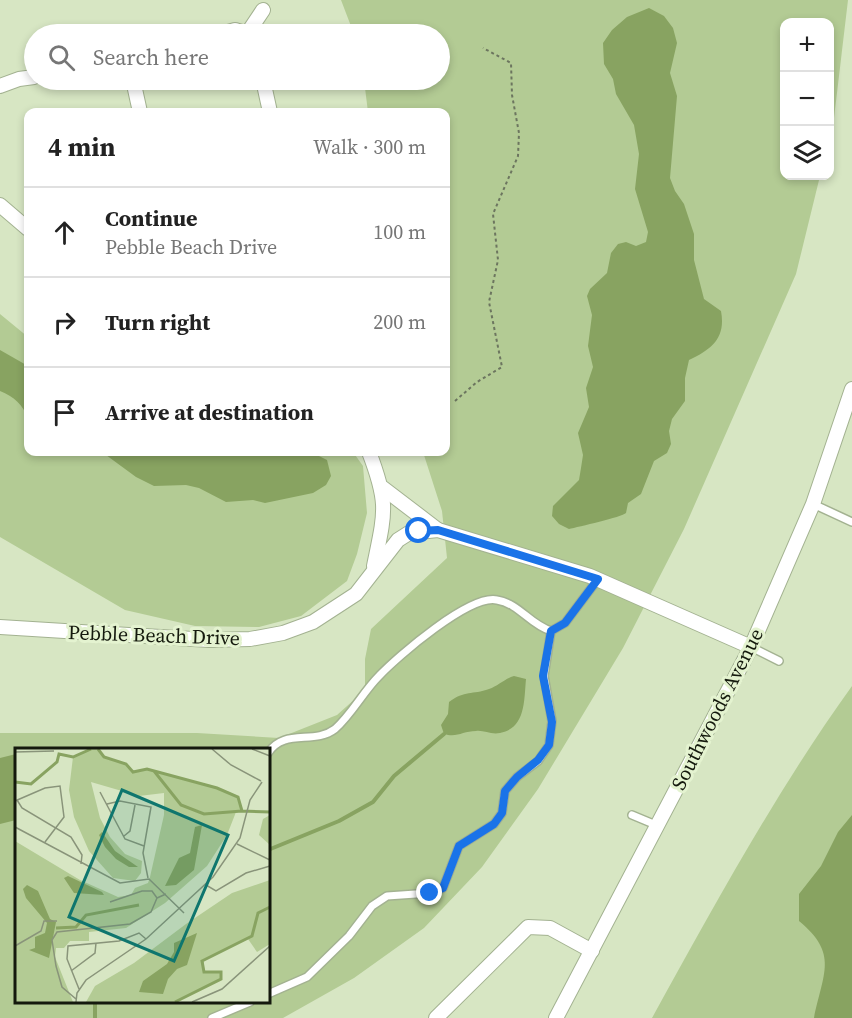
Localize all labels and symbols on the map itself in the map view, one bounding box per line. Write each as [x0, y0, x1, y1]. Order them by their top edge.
route start [405, 517, 431, 543]
street label: Pebble Beach Drive [68, 618, 240, 652]
street label: Southwoods Avenue [664, 623, 770, 795]
inset map [15, 748, 270, 1003]
route end [416, 879, 442, 905]

